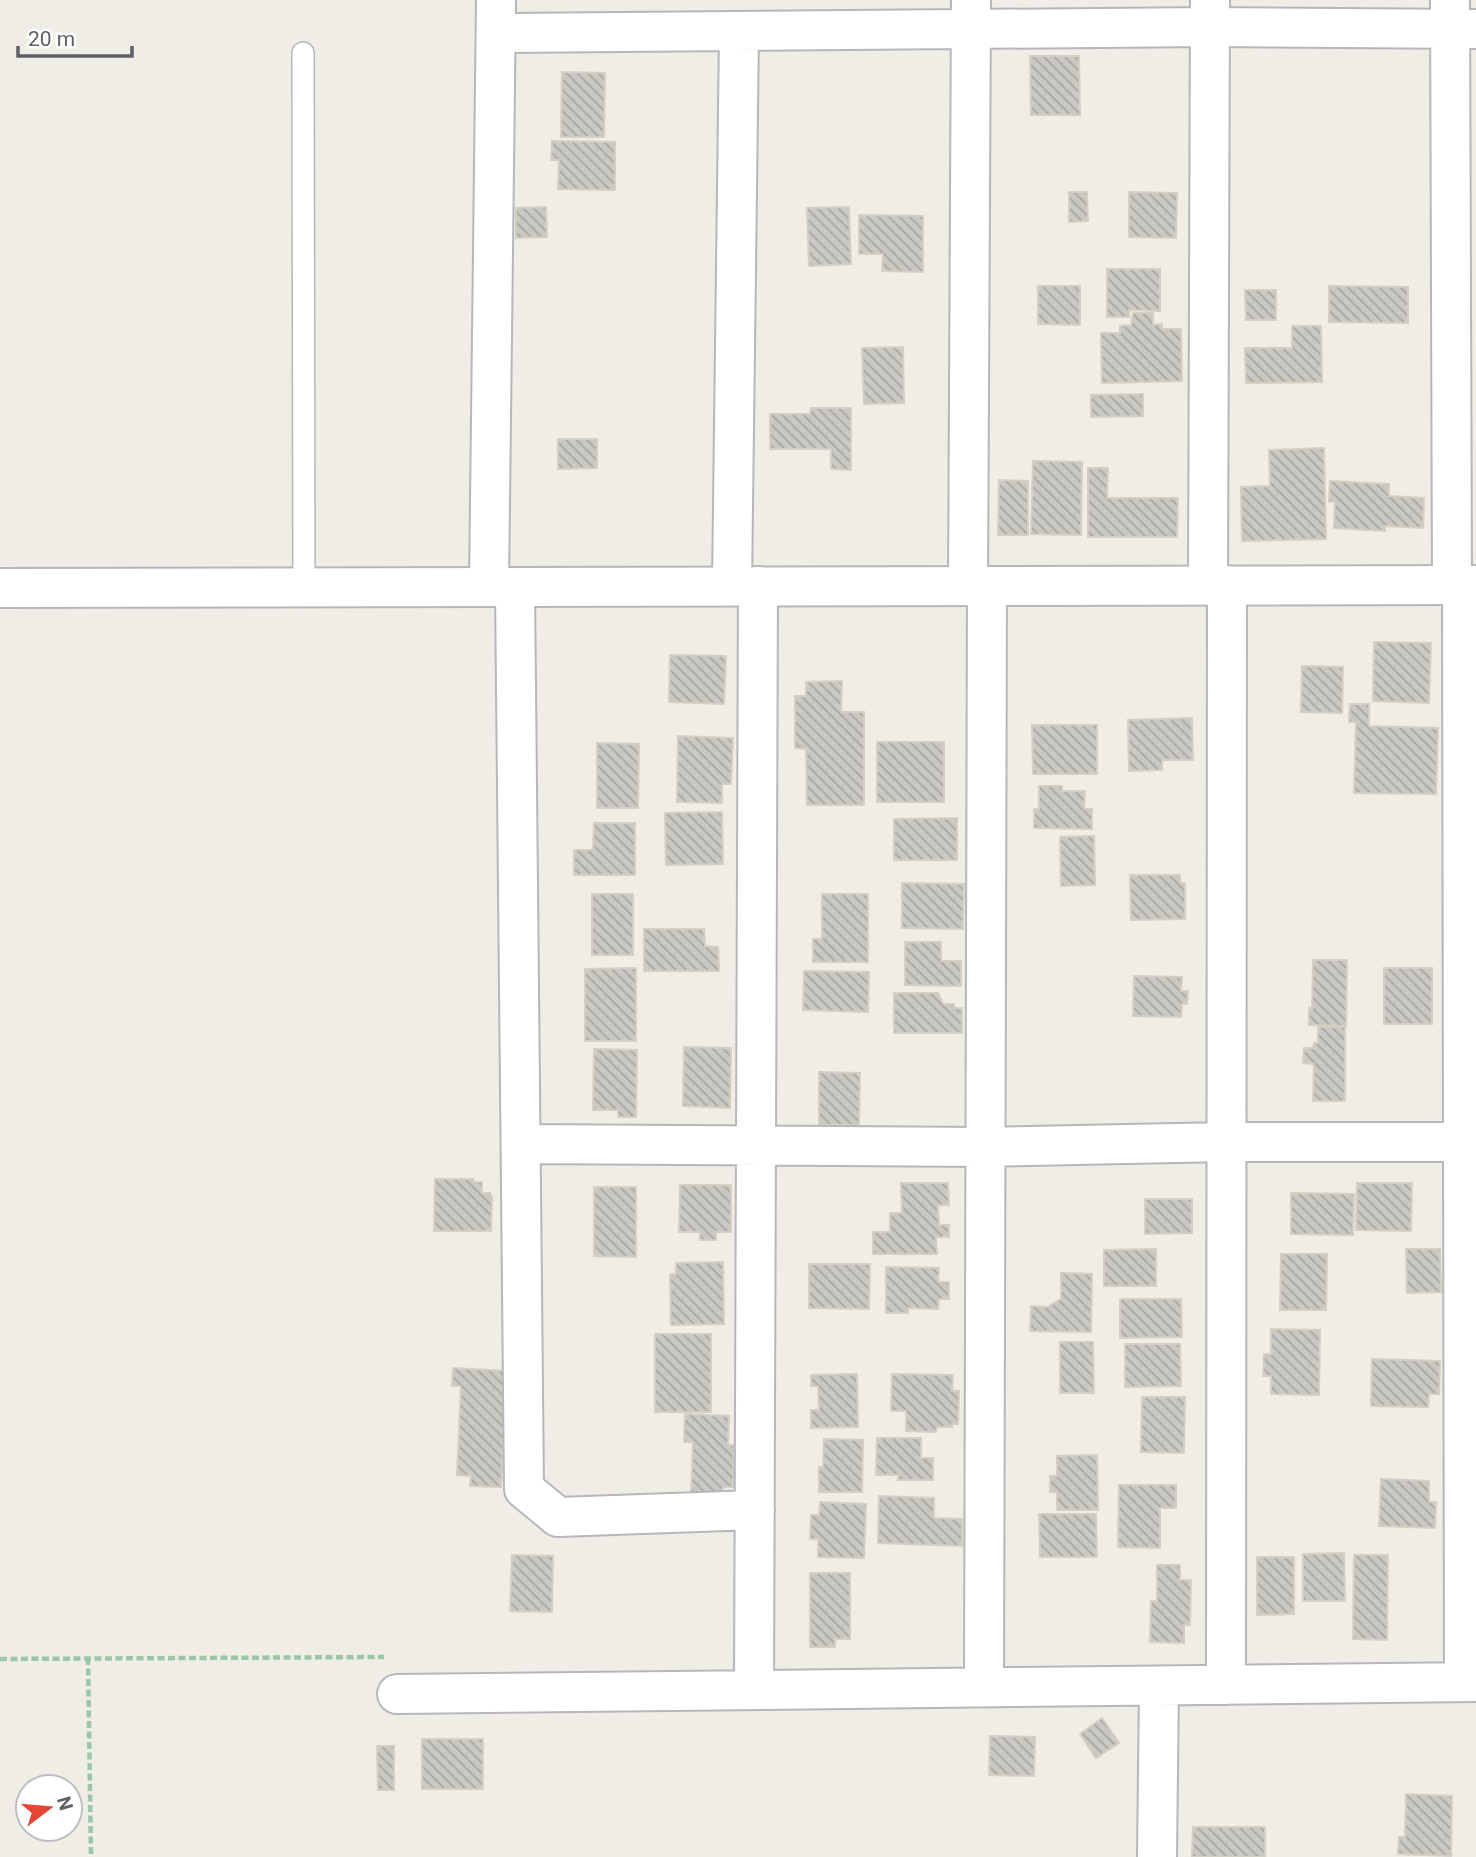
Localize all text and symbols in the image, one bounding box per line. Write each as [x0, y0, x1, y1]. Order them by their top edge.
scale bar [18, 14, 131, 58]
text: 20 m [28, 27, 75, 51]
north arrow [14, 1773, 84, 1843]
text: N [52, 1794, 78, 1813]

